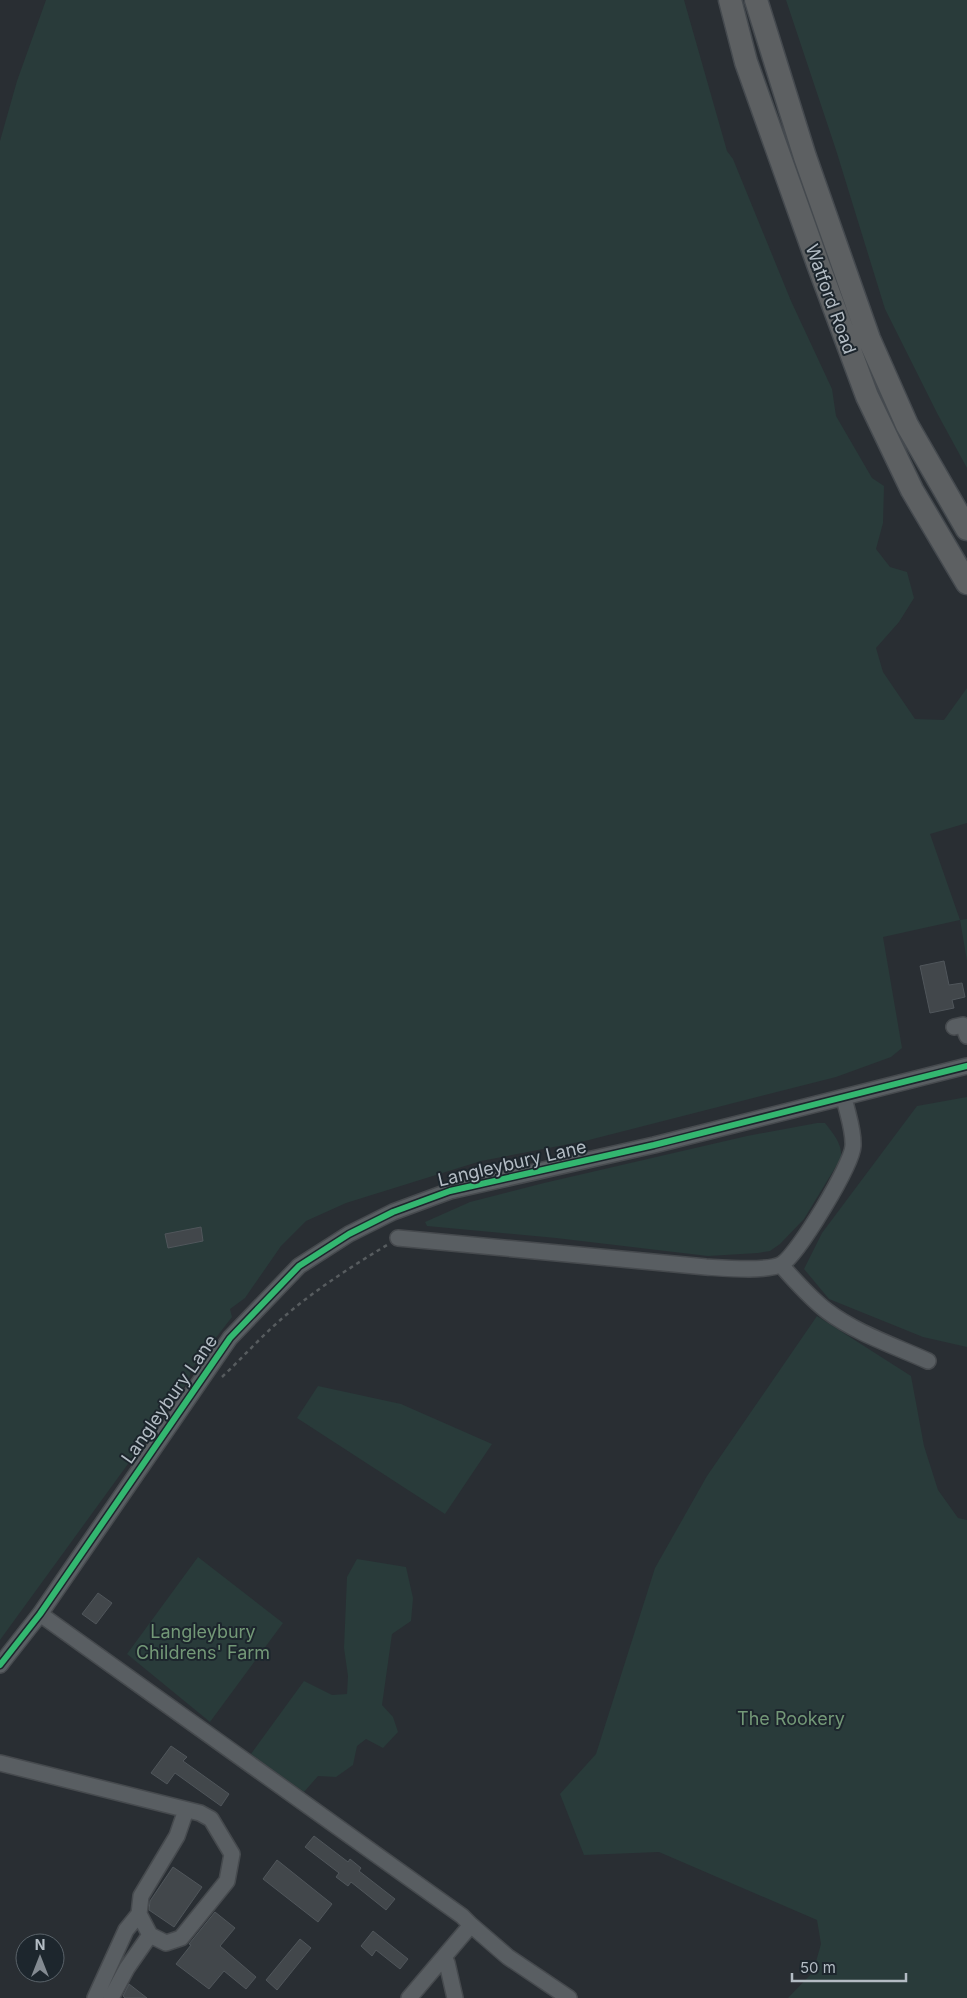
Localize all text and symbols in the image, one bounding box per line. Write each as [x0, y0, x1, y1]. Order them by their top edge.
street label: Watford Road [801, 241, 861, 357]
street label: Langleybury Lane [436, 1136, 588, 1190]
street label: Langleybury Lane [117, 1331, 221, 1467]
park label: Langleybury Childrens' Farm [136, 1621, 270, 1663]
park label: The Rookery [737, 1708, 845, 1729]
north arrow [15, 1933, 65, 1983]
text: N [35, 1936, 45, 1953]
scale bar [792, 1950, 906, 1982]
text: 50 m [800, 1958, 836, 1977]

